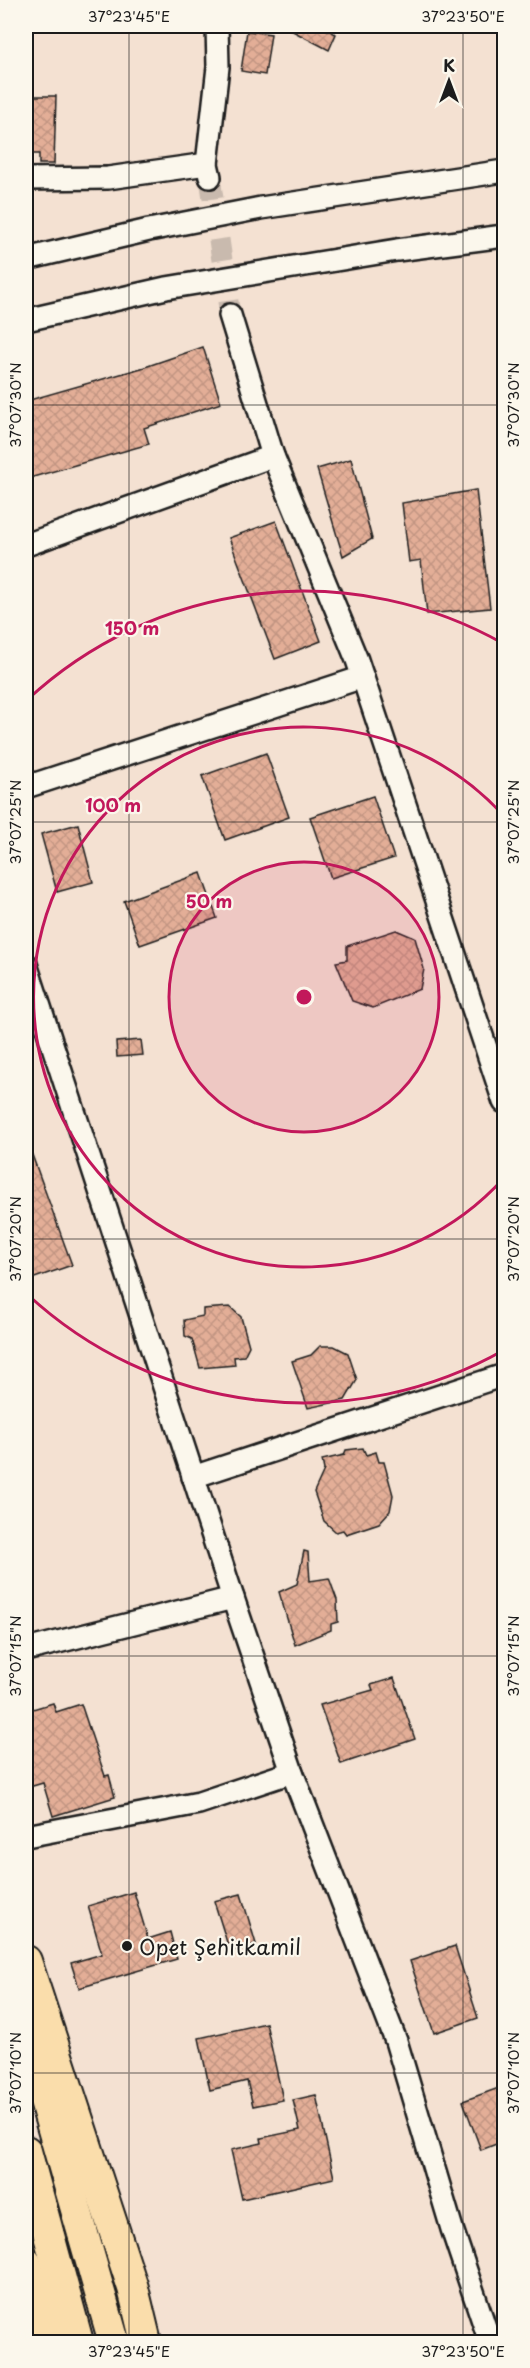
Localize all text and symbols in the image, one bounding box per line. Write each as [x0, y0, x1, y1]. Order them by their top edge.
text: 37°23'45"E [88, 4, 170, 27]
text: 37°23'50"E [421, 4, 505, 27]
north arrow [419, 51, 479, 111]
text: K [443, 53, 455, 77]
text: 37°07'30"N [3, 362, 26, 448]
text: 37°07'30"N [501, 362, 524, 448]
text: 150 m [105, 614, 159, 641]
text: 37°07'25"N [3, 780, 26, 864]
text: 37°07'25"N [501, 780, 524, 864]
text: 100 m [85, 791, 141, 818]
text: 50 m [186, 887, 232, 914]
centre of rings [294, 987, 314, 1007]
text: 37°07'20"N [3, 1196, 26, 1282]
text: 37°07'20"N [501, 1196, 524, 1282]
text: 37°07'15"N [3, 1615, 26, 1697]
text: 37°07'15"N [501, 1615, 524, 1697]
place label: Opet Şehitkamil [139, 1930, 301, 1962]
marker: Opet Şehitkamil [120, 1939, 134, 1953]
text: 37°07'10"N [3, 2032, 26, 2114]
text: 37°07'10"N [501, 2032, 524, 2114]
text: 37°23'45"E [88, 2339, 170, 2362]
text: 37°23'50"E [421, 2339, 505, 2362]

